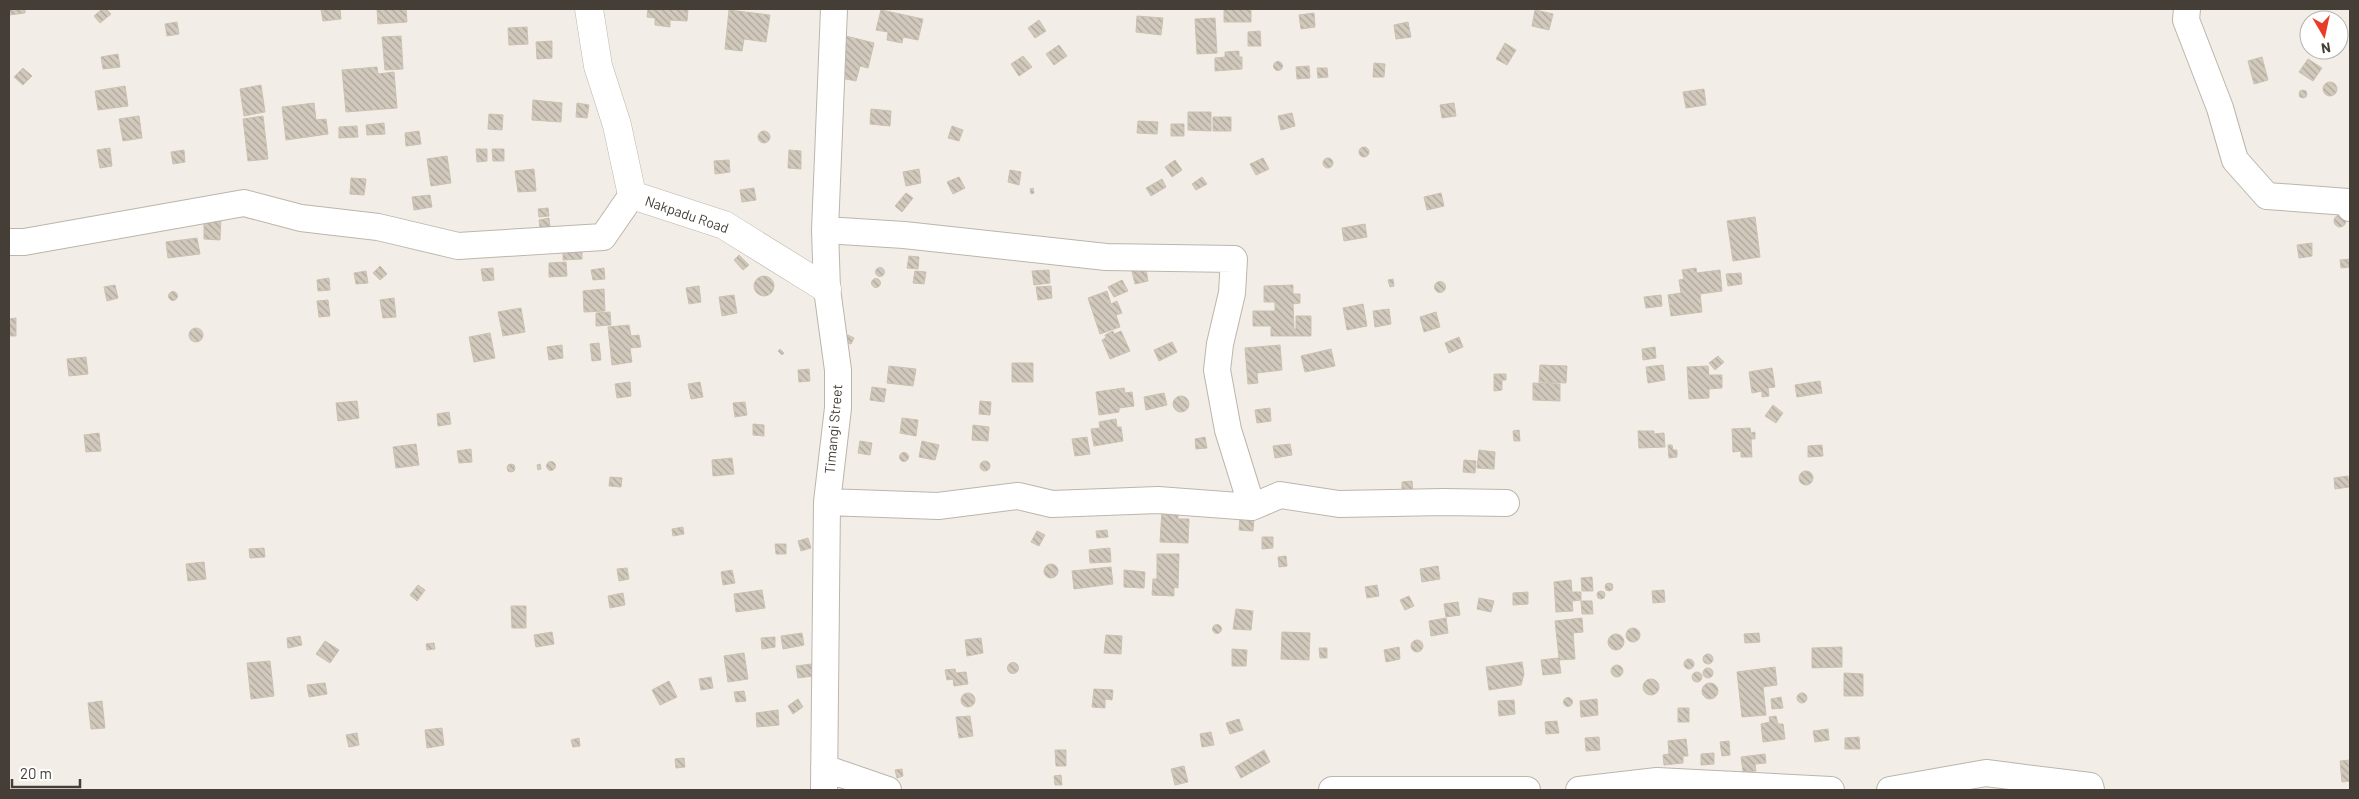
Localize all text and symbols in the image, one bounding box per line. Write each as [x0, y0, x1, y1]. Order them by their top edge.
north arrow [2299, 10, 2349, 60]
text: N [2320, 39, 2332, 57]
street label: Nakpadu Road [643, 192, 731, 236]
street label: Timangi Street [821, 384, 845, 474]
scale bar [12, 756, 80, 788]
text: 20 m [20, 764, 52, 782]

